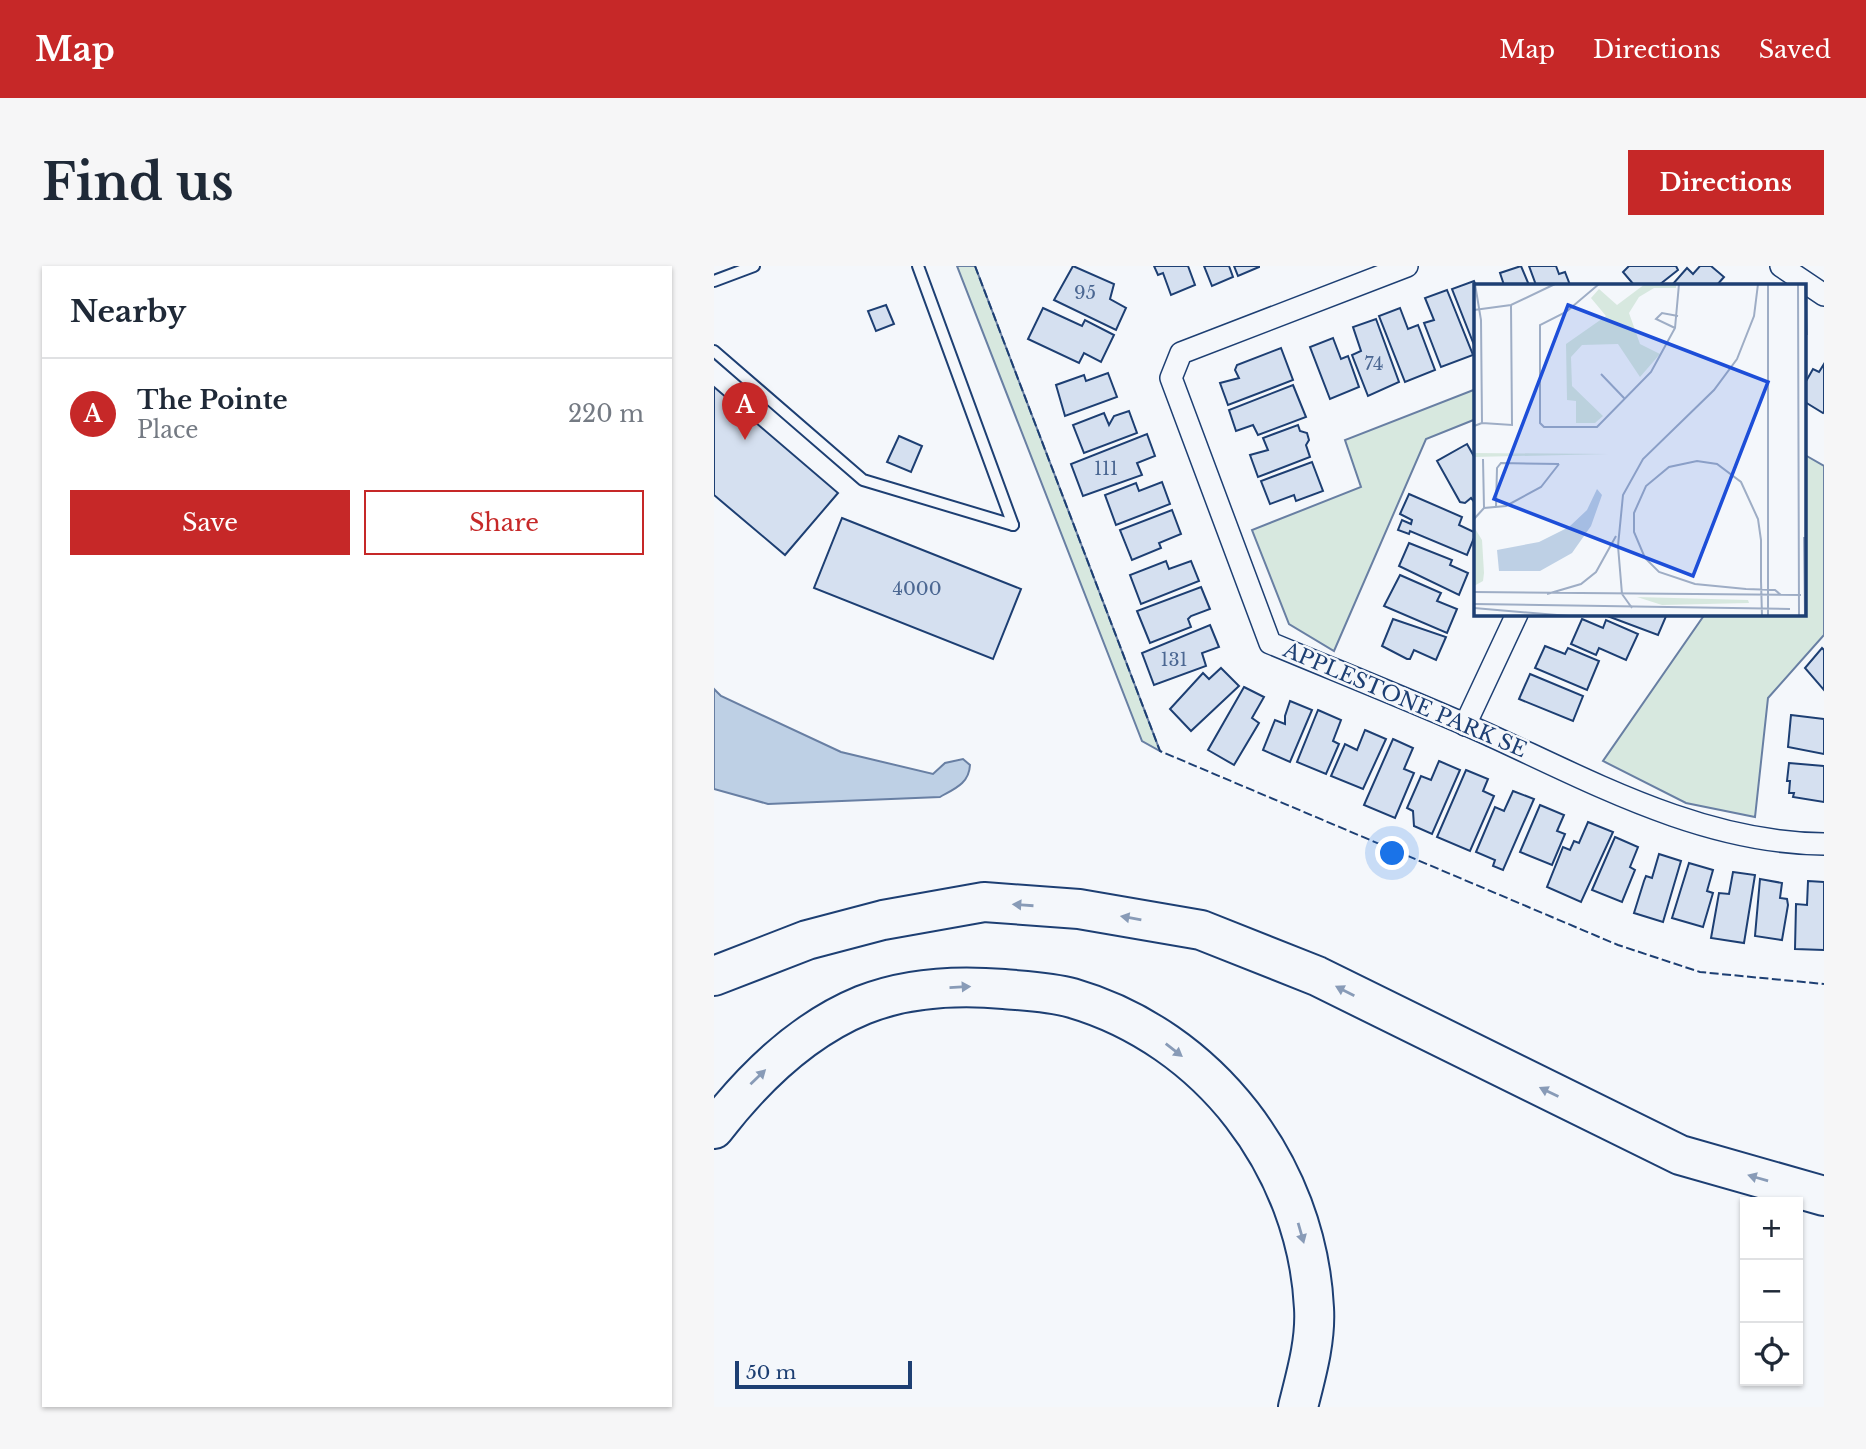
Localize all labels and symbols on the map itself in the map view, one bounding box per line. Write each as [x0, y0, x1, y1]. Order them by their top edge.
house number: 95 [1074, 282, 1096, 304]
inset map [1474, 284, 1806, 616]
house number: 74 [1364, 353, 1384, 375]
pin: A [722, 382, 768, 440]
house number: 111 [1094, 458, 1118, 480]
house number: 4000 [892, 578, 942, 600]
street label: APPLESTONE PARK SE [1278, 636, 1531, 763]
house number: 131 [1160, 649, 1188, 671]
your location [1375, 836, 1409, 870]
one-way arrow [1012, 899, 1034, 910]
one-way arrow [1120, 912, 1142, 923]
one-way arrow [950, 981, 972, 992]
one-way arrow [1335, 985, 1355, 996]
one-way arrow [1165, 1042, 1183, 1057]
one-way arrow [749, 1070, 766, 1086]
one-way arrow [1539, 1086, 1559, 1097]
one-way arrow [1748, 1172, 1769, 1182]
one-way arrow [1297, 1223, 1307, 1244]
scale bar [735, 1358, 912, 1390]

